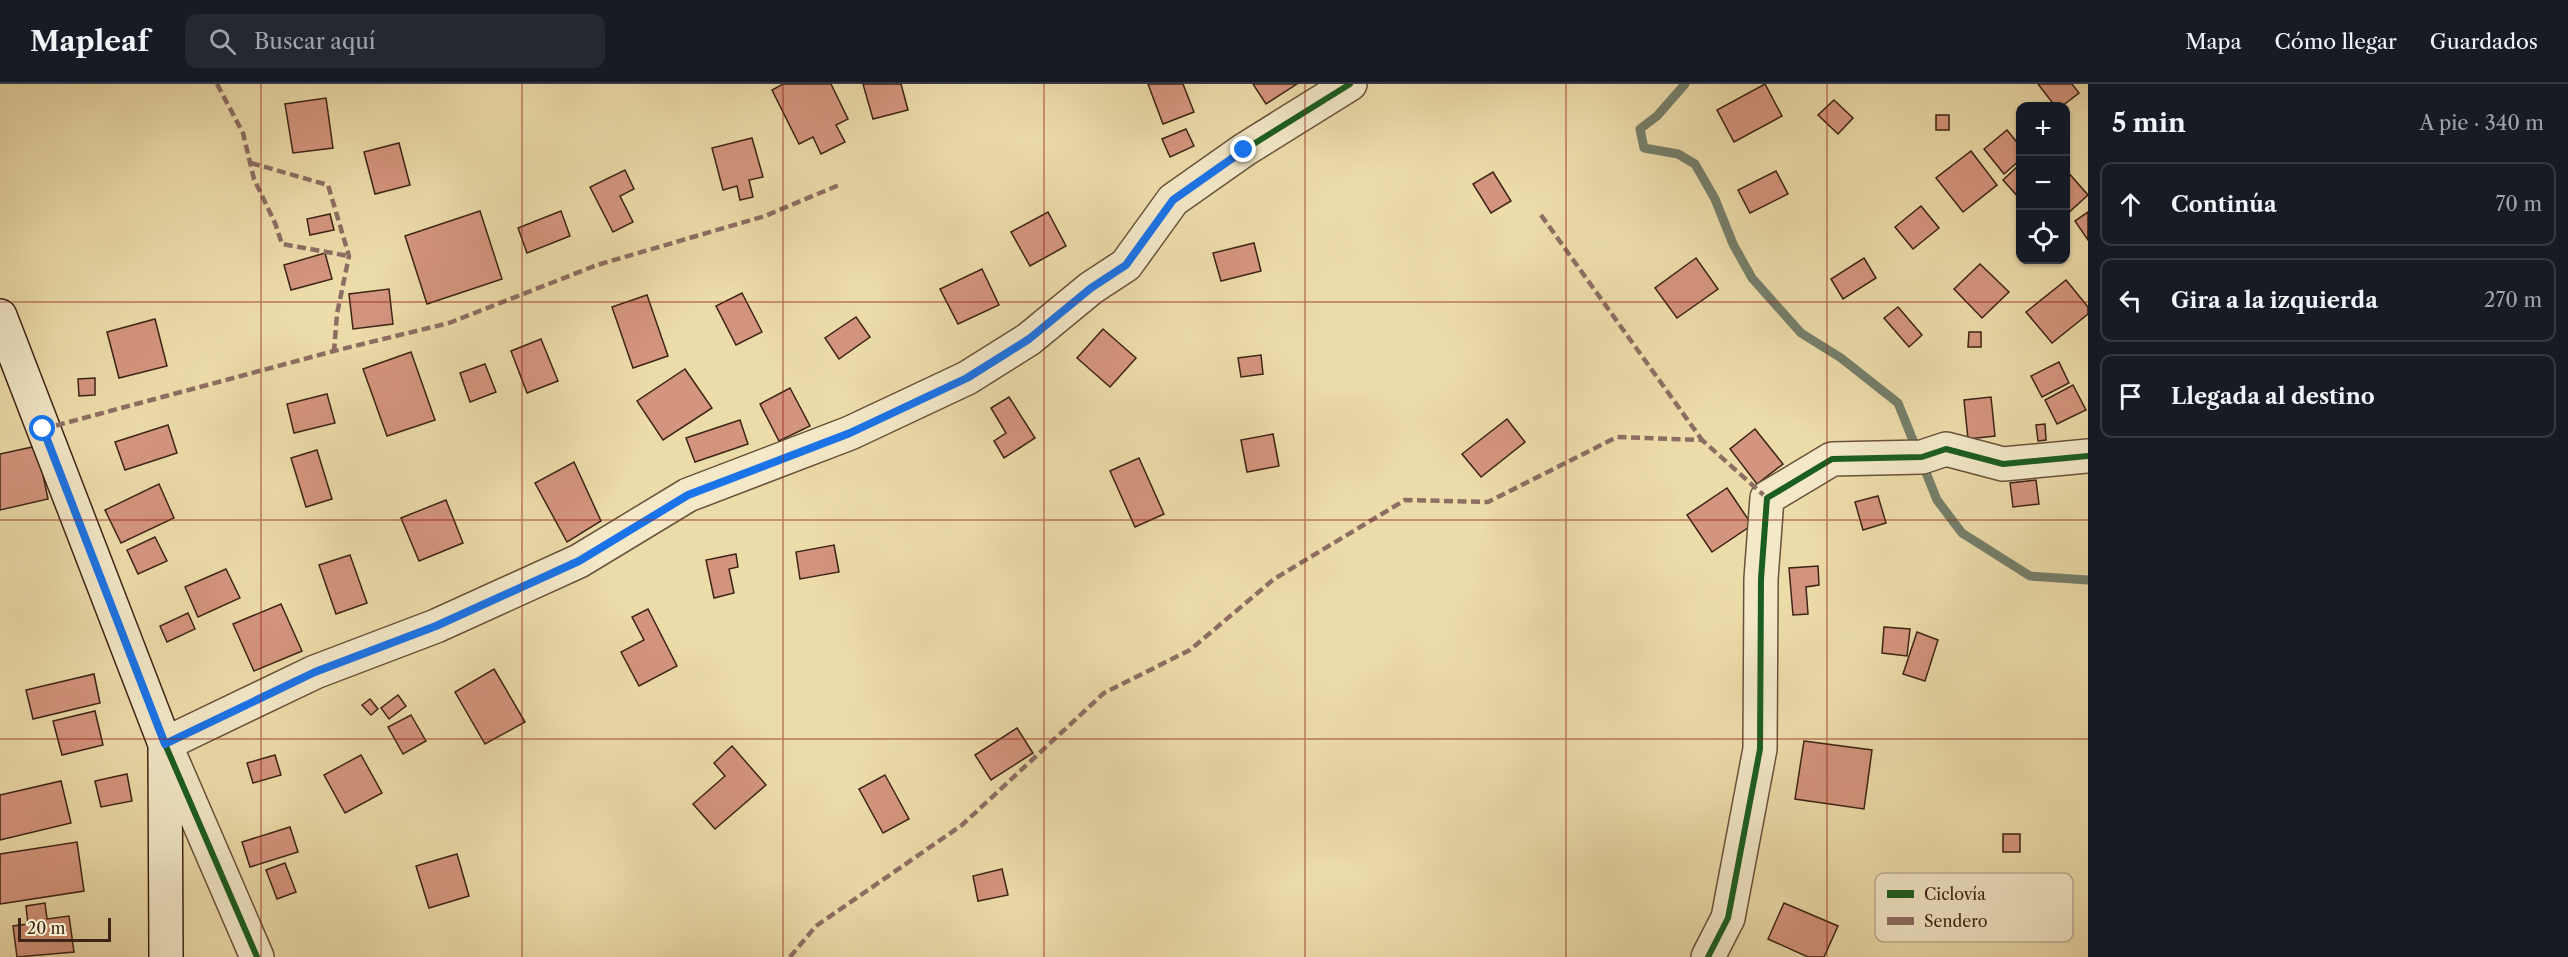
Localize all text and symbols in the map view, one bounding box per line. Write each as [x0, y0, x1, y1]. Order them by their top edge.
search box [185, 14, 605, 68]
text: Mapleaf [30, 24, 149, 58]
icon: search [206, 25, 239, 58]
text: Buscar aquí [254, 28, 376, 55]
text: Mapa [2185, 29, 2242, 54]
text: Cómo llegar [2275, 29, 2397, 54]
text: Guardados [2430, 29, 2538, 54]
map controls [2016, 102, 2070, 264]
button: + [2016, 102, 2070, 156]
text: 5 min [2112, 107, 2186, 139]
text: A pie · 340 m [2420, 111, 2544, 135]
route end [1230, 136, 1256, 162]
button: − [2016, 156, 2070, 210]
icon: ahead [2114, 188, 2147, 221]
text: Continúa [2171, 191, 2277, 218]
text: 70 m [2496, 192, 2542, 216]
button: locate [2016, 210, 2070, 264]
icon: left [2114, 284, 2147, 317]
text: Gira a la izquierda [2171, 287, 2378, 314]
text: 270 m [2484, 288, 2542, 312]
icon: arrive [2114, 380, 2147, 413]
text: Llegada al destino [2171, 383, 2375, 410]
route start [29, 415, 55, 441]
legend [1875, 873, 2073, 942]
text: Ciclovía [1924, 884, 1986, 904]
text: Sendero [1924, 911, 1988, 931]
scale bar [18, 915, 111, 942]
text: 20 m [27, 918, 66, 938]

